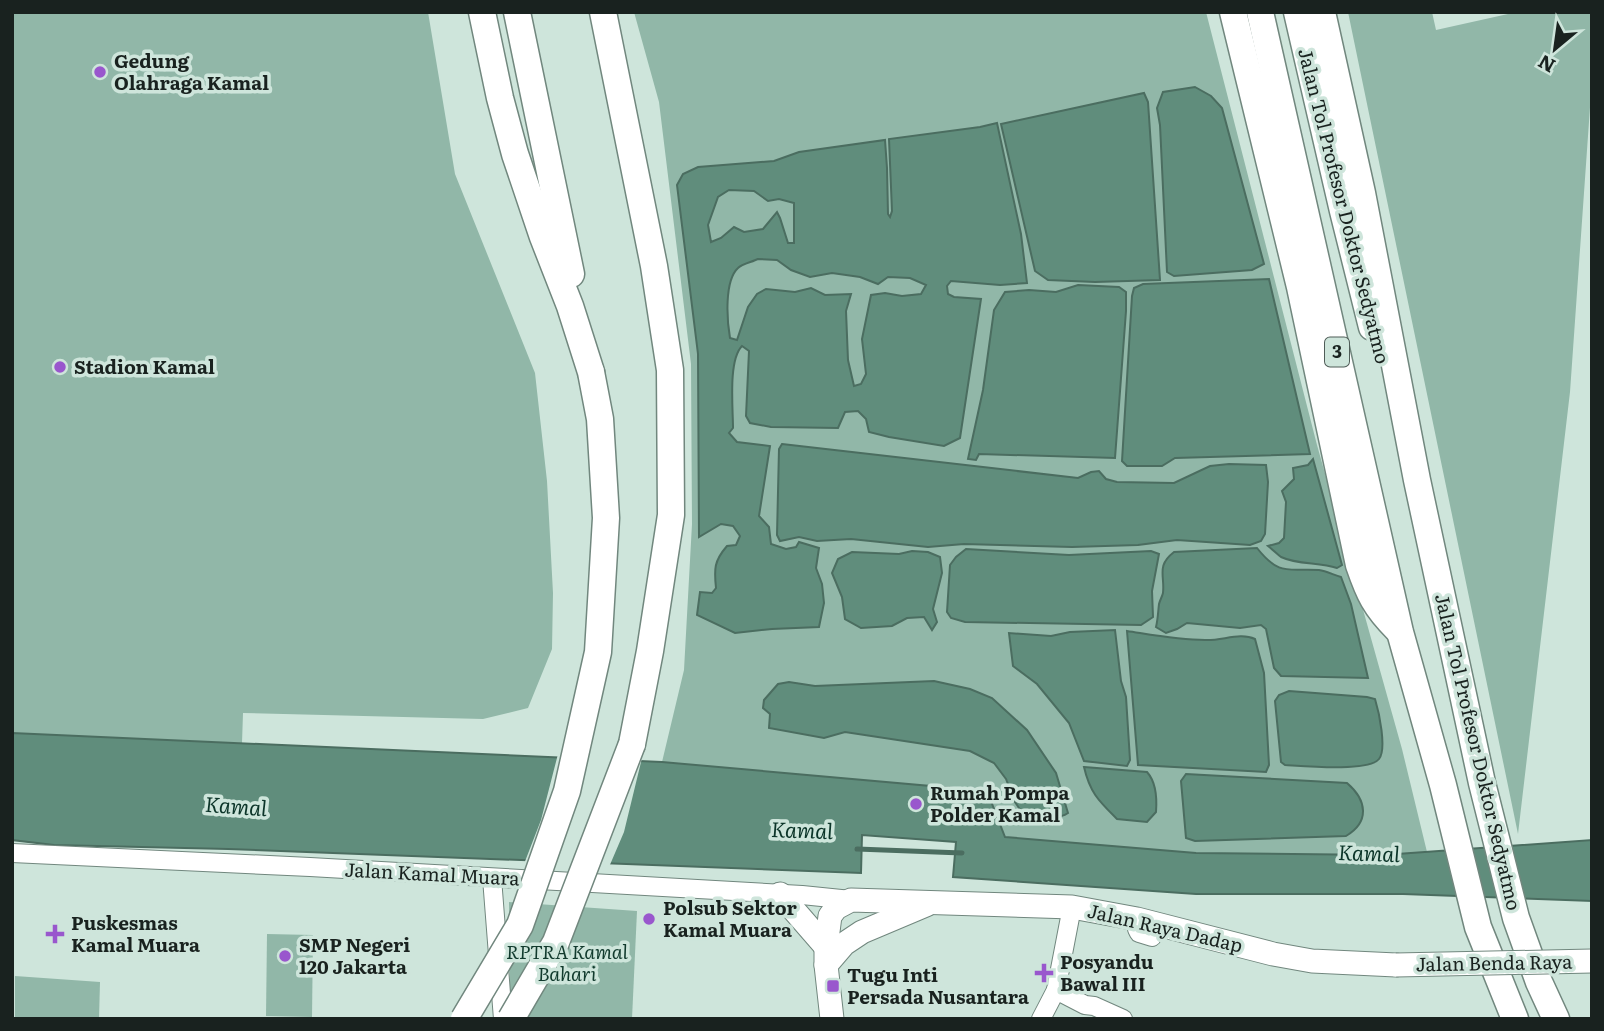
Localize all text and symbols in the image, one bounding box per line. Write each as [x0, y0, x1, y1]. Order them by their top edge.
north arrow [1520, 14, 1590, 84]
street label: Jalan Tol Profesor Doktor Sedyatmo [1292, 45, 1398, 367]
place label: Gedung Olahraga Kamal [114, 46, 269, 96]
text: N [1532, 49, 1560, 81]
marker: Gedung Olahraga Kamal [92, 64, 108, 80]
road number: 3 [1325, 338, 1349, 366]
place label: Stadion Kamal [74, 352, 215, 380]
marker: Stadion Kamal [52, 359, 68, 375]
street label: Jalan Tol Profesor Doktor Sedyatmo [1429, 591, 1529, 913]
place label: Rumah Pompa Polder Kamal [930, 778, 1069, 828]
water label: Kamal [204, 787, 268, 822]
marker: Rumah Pompa Polder Kamal [908, 796, 924, 812]
water label: Kamal [771, 812, 834, 845]
water label: Kamal [1338, 835, 1401, 868]
street label: Jalan Kamal Muara [344, 854, 521, 892]
place label: Polsub Sektor Kamal Muara [663, 893, 798, 943]
street label: Jalan Raya Dadap [1085, 896, 1246, 958]
place label: Puskesmas Kamal Muara [71, 908, 200, 958]
marker: Polsub Sektor Kamal Muara [641, 911, 657, 927]
marker: Puskesmas Kamal Muara [45, 924, 65, 944]
place label: SMP Negeri 120 Jakarta [299, 930, 410, 980]
park label: RPTRA Kamal Bahari [506, 937, 629, 987]
place label: Posyandu Bawal III [1060, 947, 1154, 997]
street label: Jalan Benda Raya [1415, 947, 1573, 977]
marker: SMP Negeri 120 Jakarta [277, 948, 293, 964]
place label: Tugu Inti Persada Nusantara [847, 960, 1029, 1010]
marker: Posyandu Bawal III [1034, 963, 1054, 983]
marker: Tugu Inti Persada Nusantara [825, 978, 841, 994]

